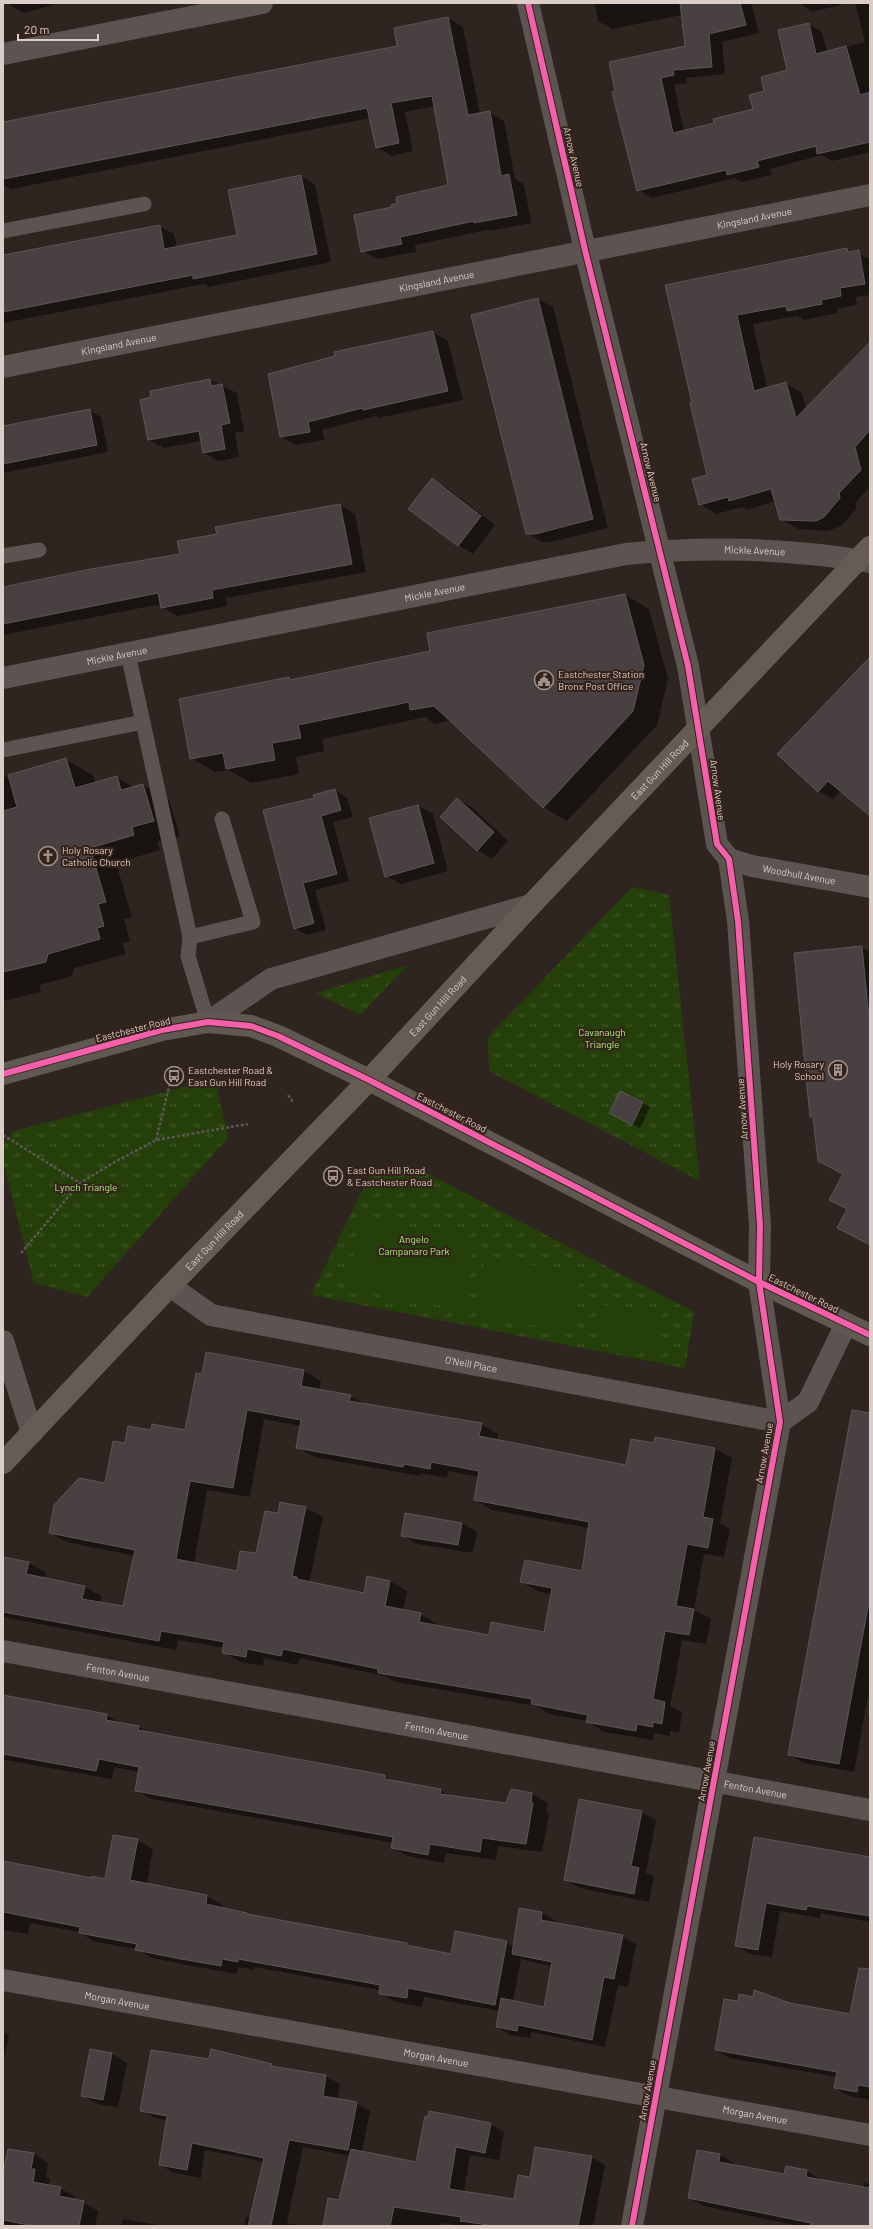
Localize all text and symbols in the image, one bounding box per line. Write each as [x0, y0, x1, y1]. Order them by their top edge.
scale bar [18, 16, 98, 42]
text: 20 m [24, 22, 50, 36]
street label: Arnow Avenue [561, 126, 587, 188]
street label: Kingsland Avenue [716, 205, 793, 231]
street label: Kingsland Avenue [398, 268, 475, 294]
street label: Kingsland Avenue [80, 331, 157, 357]
street label: Arnow Avenue [638, 441, 664, 503]
street label: Mickle Avenue [724, 543, 786, 558]
street label: Mickle Avenue [403, 580, 466, 604]
street label: Mickle Avenue [85, 643, 148, 667]
place label: Eastchester Station Bronx Post Office [558, 668, 644, 692]
public building icon: Eastchester Station Bronx Post Office [533, 669, 555, 691]
street label: East Gun Hill Road [628, 737, 691, 802]
street label: Arnow Avenue [708, 759, 728, 821]
place label: Holy Rosary Catholic Church [62, 844, 131, 868]
church icon: Holy Rosary Catholic Church [37, 845, 59, 867]
street label: Woodhull Avenue [762, 862, 837, 887]
street label: East Gun Hill Road [407, 973, 469, 1039]
street label: Eastchester Road [94, 1014, 172, 1044]
park label: Cavanaugh Triangle [578, 1026, 626, 1050]
place label: Holy Rosary School [773, 1058, 824, 1082]
building icon: Holy Rosary School [827, 1059, 849, 1081]
place label: Eastchester Road & East Gun Hill Road [188, 1064, 273, 1088]
bus stop icon: Eastchester Road & East Gun Hill Road [163, 1065, 185, 1087]
street label: Arnow Avenue [734, 1078, 750, 1140]
street label: Eastchester Road [415, 1089, 489, 1135]
place label: East Gun Hill Road & Eastchester Road [347, 1164, 432, 1188]
bus stop icon: East Gun Hill Road & Eastchester Road [322, 1165, 344, 1187]
park label: Lynch Triangle [55, 1181, 117, 1193]
street label: East Gun Hill Road [183, 1208, 246, 1273]
park label: Angelo Campanaro Park [378, 1233, 450, 1257]
street label: Eastchester Road [767, 1271, 841, 1315]
street label: O'Neill Place [444, 1353, 498, 1375]
street label: Arnow Avenue [753, 1422, 775, 1484]
street label: Fenton Avenue [85, 1660, 151, 1684]
street label: Fenton Avenue [404, 1719, 469, 1742]
street label: Arnow Avenue [695, 1740, 717, 1802]
street label: Fenton Avenue [723, 1777, 788, 1801]
street label: Morgan Avenue [84, 1989, 151, 2012]
street label: Morgan Avenue [403, 2046, 470, 2069]
street label: Arnow Avenue [636, 2059, 658, 2121]
street label: Morgan Avenue [722, 2103, 789, 2126]

